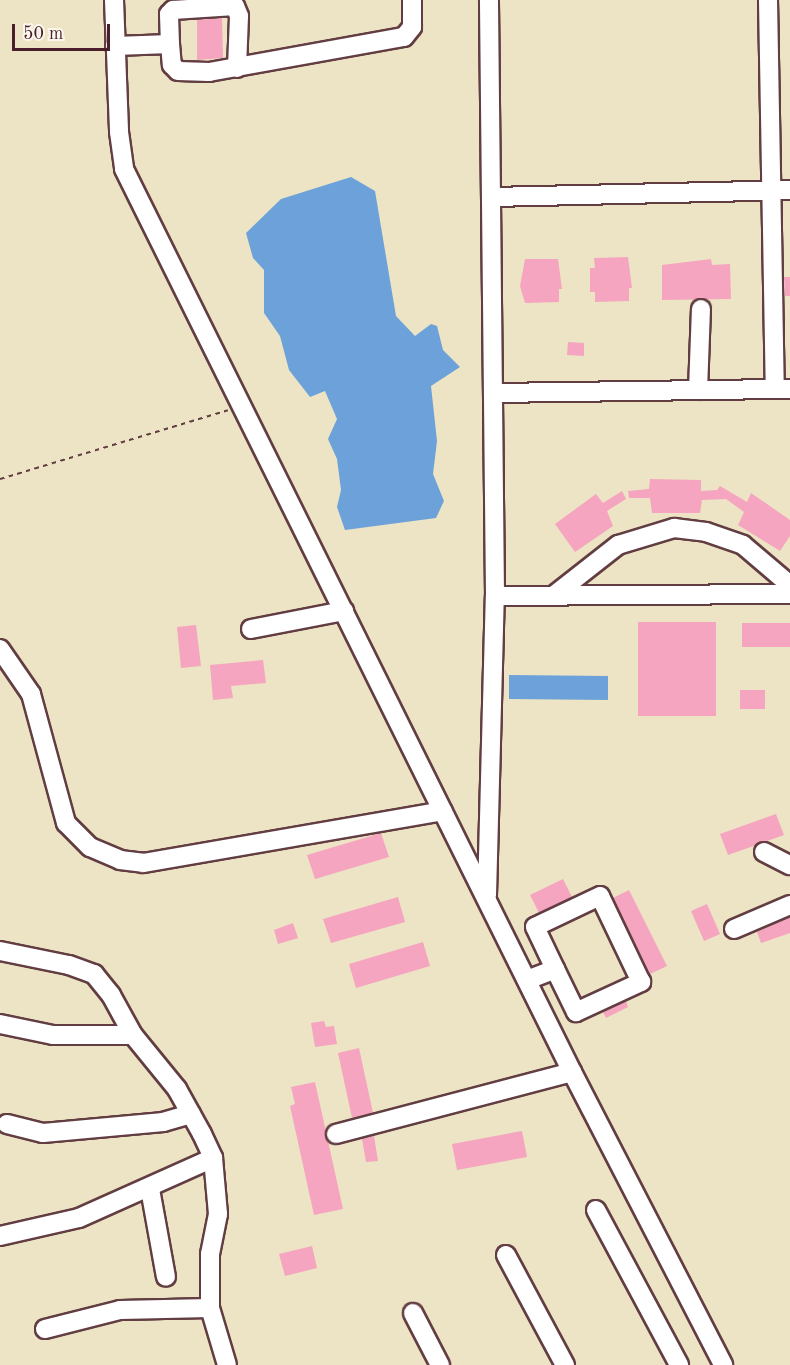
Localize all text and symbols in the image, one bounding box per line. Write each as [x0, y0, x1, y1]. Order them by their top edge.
scale bar [15, 12, 112, 50]
text: 50 m [23, 25, 63, 43]

